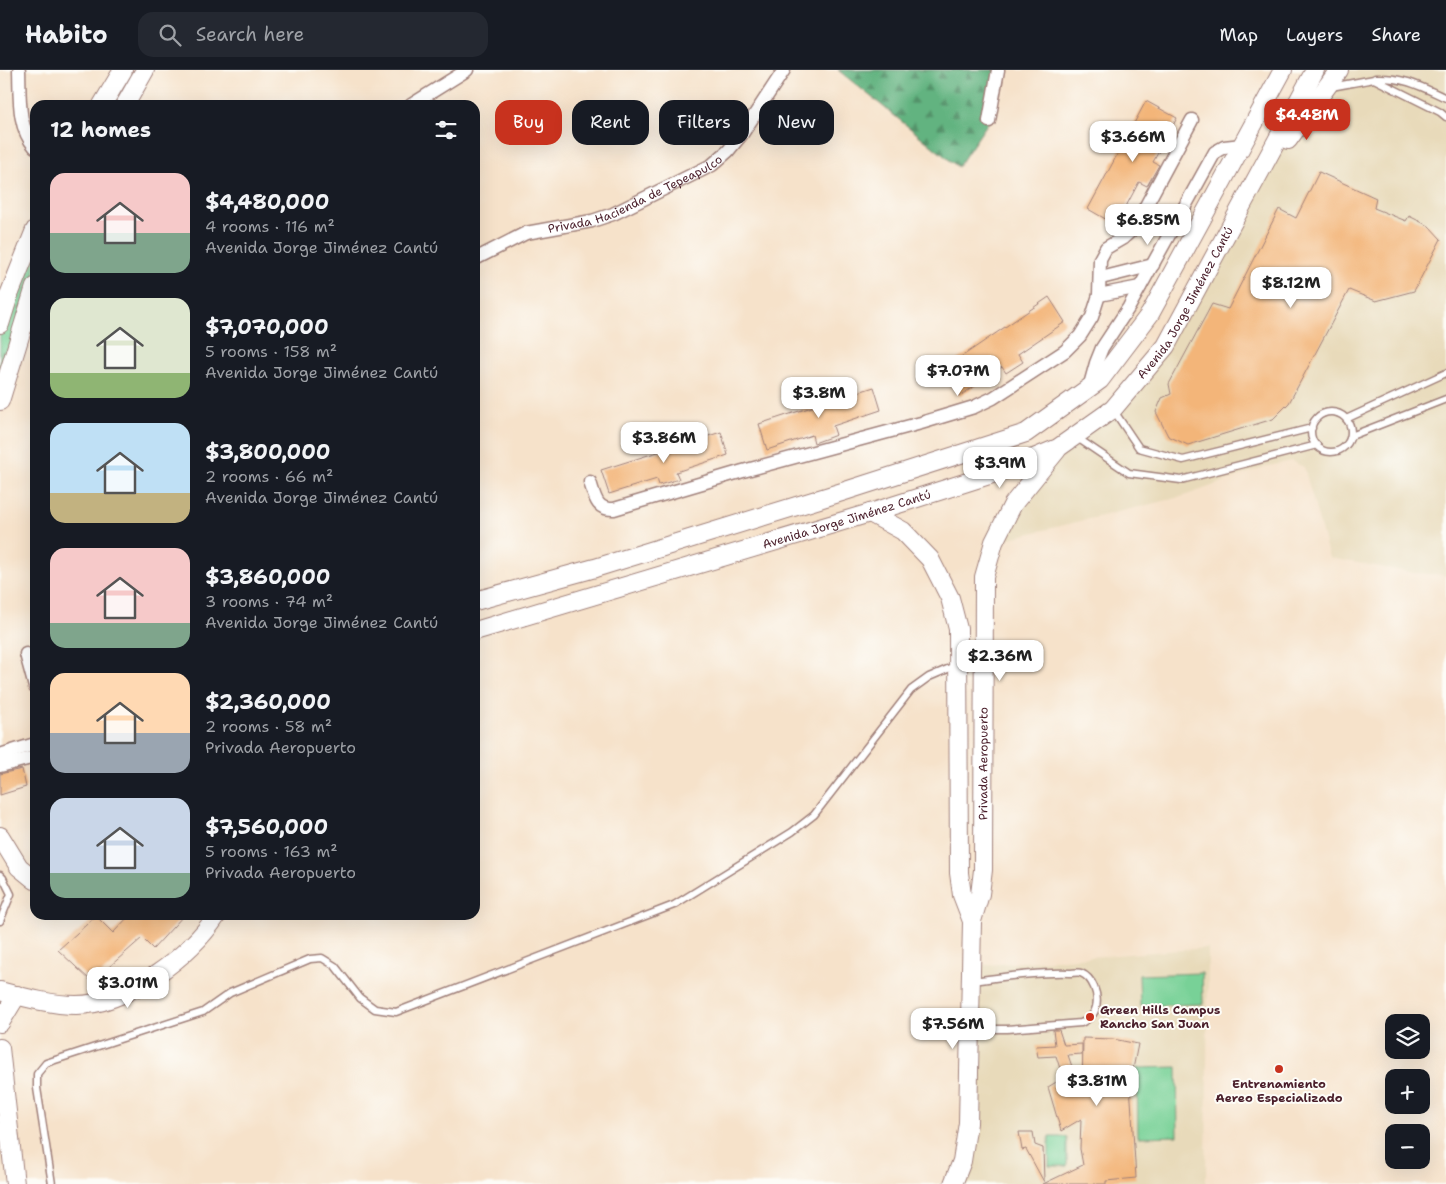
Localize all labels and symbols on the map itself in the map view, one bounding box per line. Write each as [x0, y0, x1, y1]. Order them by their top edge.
pin: $4.48M [1266, 98, 1348, 141]
pin: $3.66M [1092, 121, 1174, 163]
street label: Privada Hacienda de Tepeapulco [547, 151, 726, 237]
pin: $6.85M [1107, 204, 1189, 246]
street label: Avenida Jorge Jiménez Cantú [1134, 224, 1237, 382]
pin: $8.12M [1250, 266, 1332, 309]
pin: $7.07M [917, 354, 999, 397]
pin: $3.8M [784, 376, 854, 419]
pin: $3.86M [623, 422, 705, 464]
pin: $3.9M [965, 446, 1035, 489]
street label: Avenida Jorge Jiménez Cantú [761, 486, 933, 553]
pin: $2.36M [959, 640, 1041, 682]
street label: Privada Aeropuerto [975, 707, 992, 820]
pin: $3.01M [87, 966, 169, 1009]
place label: Green Hills Campus Rancho San Juan [1100, 1002, 1220, 1032]
pin: $7.56M [912, 1008, 994, 1050]
marker: Green Hills Campus Rancho San Juan [1084, 1011, 1096, 1023]
marker: Entrenamiento Aereo Especializado [1273, 1063, 1285, 1075]
pin: $3.81M [1056, 1064, 1138, 1107]
place label: Entrenamiento Aereo Especializado [1216, 1076, 1343, 1106]

